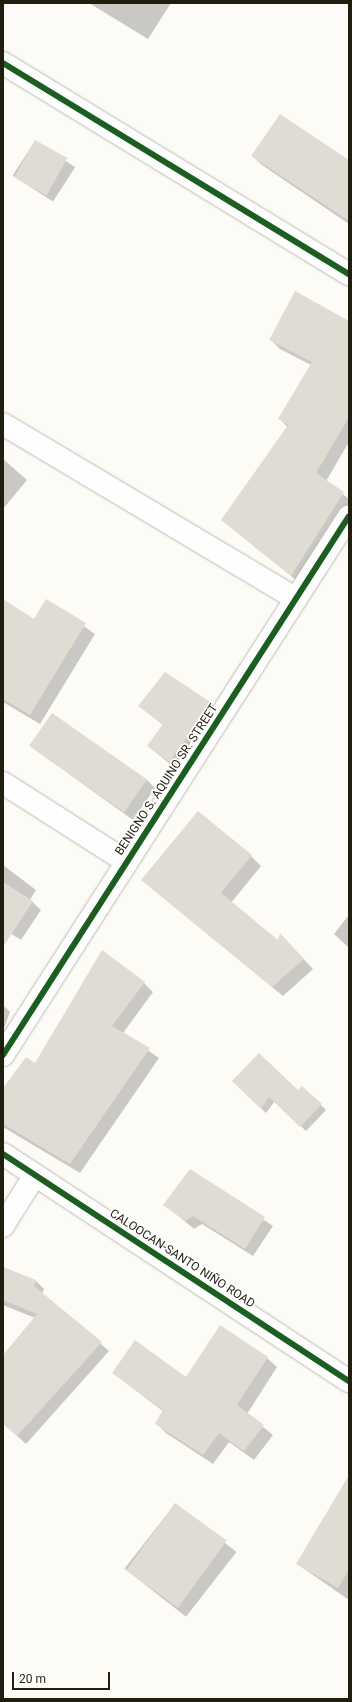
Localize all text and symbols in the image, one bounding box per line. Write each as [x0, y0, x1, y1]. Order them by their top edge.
street label: BENIGNO S. AQUINO SR. STREET [113, 702, 221, 858]
street label: CALOOCAN-SANTO NIÑO ROAD [107, 1207, 257, 1311]
scale bar [14, 1664, 112, 1690]
text: 20 m [19, 1672, 46, 1686]

